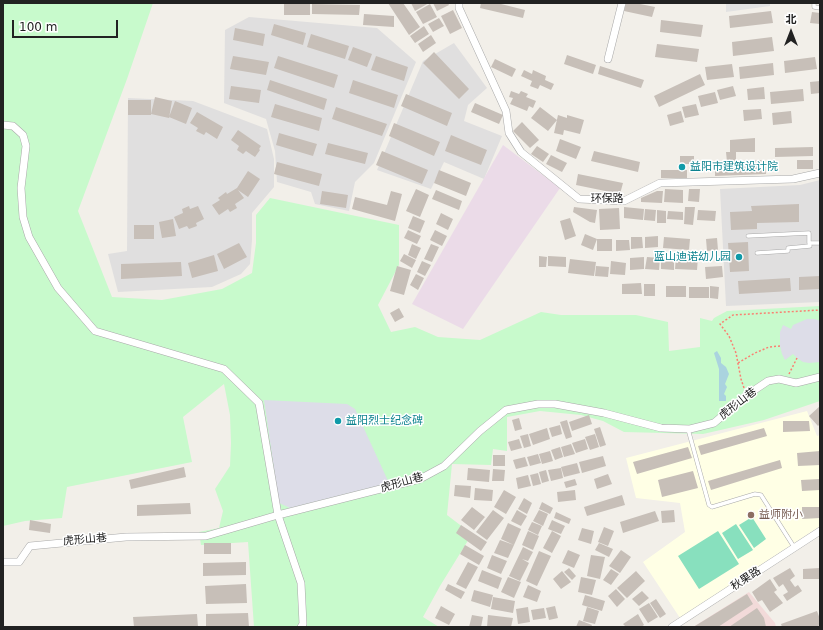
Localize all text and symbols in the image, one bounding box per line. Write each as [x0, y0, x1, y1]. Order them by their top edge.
scale bar [14, 12, 120, 38]
north arrow [771, 12, 811, 52]
text: 北 [786, 13, 797, 26]
text: 100 m [19, 20, 57, 34]
place label: 益阳市建筑设计院 [690, 160, 778, 174]
marker: 益阳市建筑设计院 [677, 162, 687, 172]
street label: 环保路 [591, 192, 623, 206]
place label: 蓝山迪诺幼儿园 [654, 250, 731, 264]
marker: 蓝山迪诺幼儿园 [734, 252, 744, 262]
street label: 虎形山巷 [717, 385, 759, 423]
place label: 益阳烈士纪念碑 [346, 414, 423, 428]
marker: 益阳烈士纪念碑 [333, 416, 343, 426]
street label: 虎形山巷 [379, 471, 425, 495]
place label: 益师附小 [759, 508, 803, 522]
marker: 益师附小 [746, 510, 756, 520]
street label: 虎形山巷 [63, 532, 107, 548]
street label: 秋果路 [729, 564, 763, 594]

